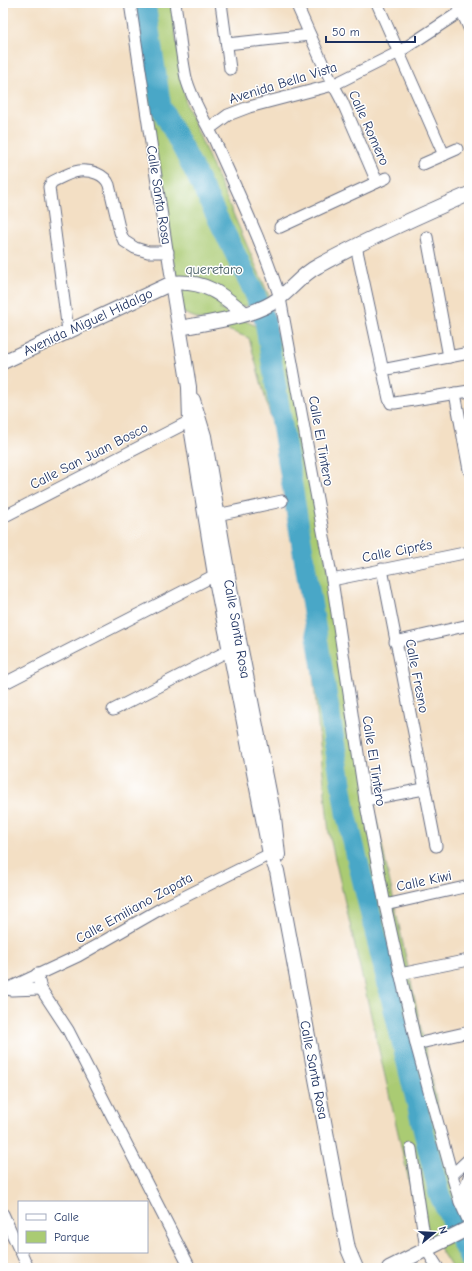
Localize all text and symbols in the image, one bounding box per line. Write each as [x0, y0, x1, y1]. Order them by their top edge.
scale bar [326, 18, 415, 44]
text: 50 m [332, 25, 360, 39]
street label: Avenida Bella Vista [227, 58, 339, 108]
street label: Calle Romero [345, 88, 393, 168]
street label: Calle Santa Rosa [143, 144, 175, 246]
park label: queretaro [185, 261, 243, 278]
street label: Avenida Miguel Hidalgo [20, 284, 156, 360]
street label: Calle El Tintero [305, 395, 337, 487]
street label: Calle San Juan Bosco [27, 419, 151, 493]
street label: Calle Ciprés [361, 536, 434, 566]
street label: Calle Santa Rosa [220, 578, 254, 680]
street label: Calle Fresno [402, 638, 432, 714]
street label: Calle El Tintero [358, 715, 390, 807]
street label: Calle Kiwi [395, 867, 453, 895]
street label: Calle Emiliano Zapata [73, 869, 195, 947]
street label: Calle Santa Rosa [296, 1019, 332, 1121]
legend [18, 1201, 148, 1253]
text: Calle [54, 1210, 79, 1224]
north arrow [414, 1213, 454, 1253]
text: N [436, 1225, 450, 1235]
text: Parque [54, 1230, 89, 1244]

